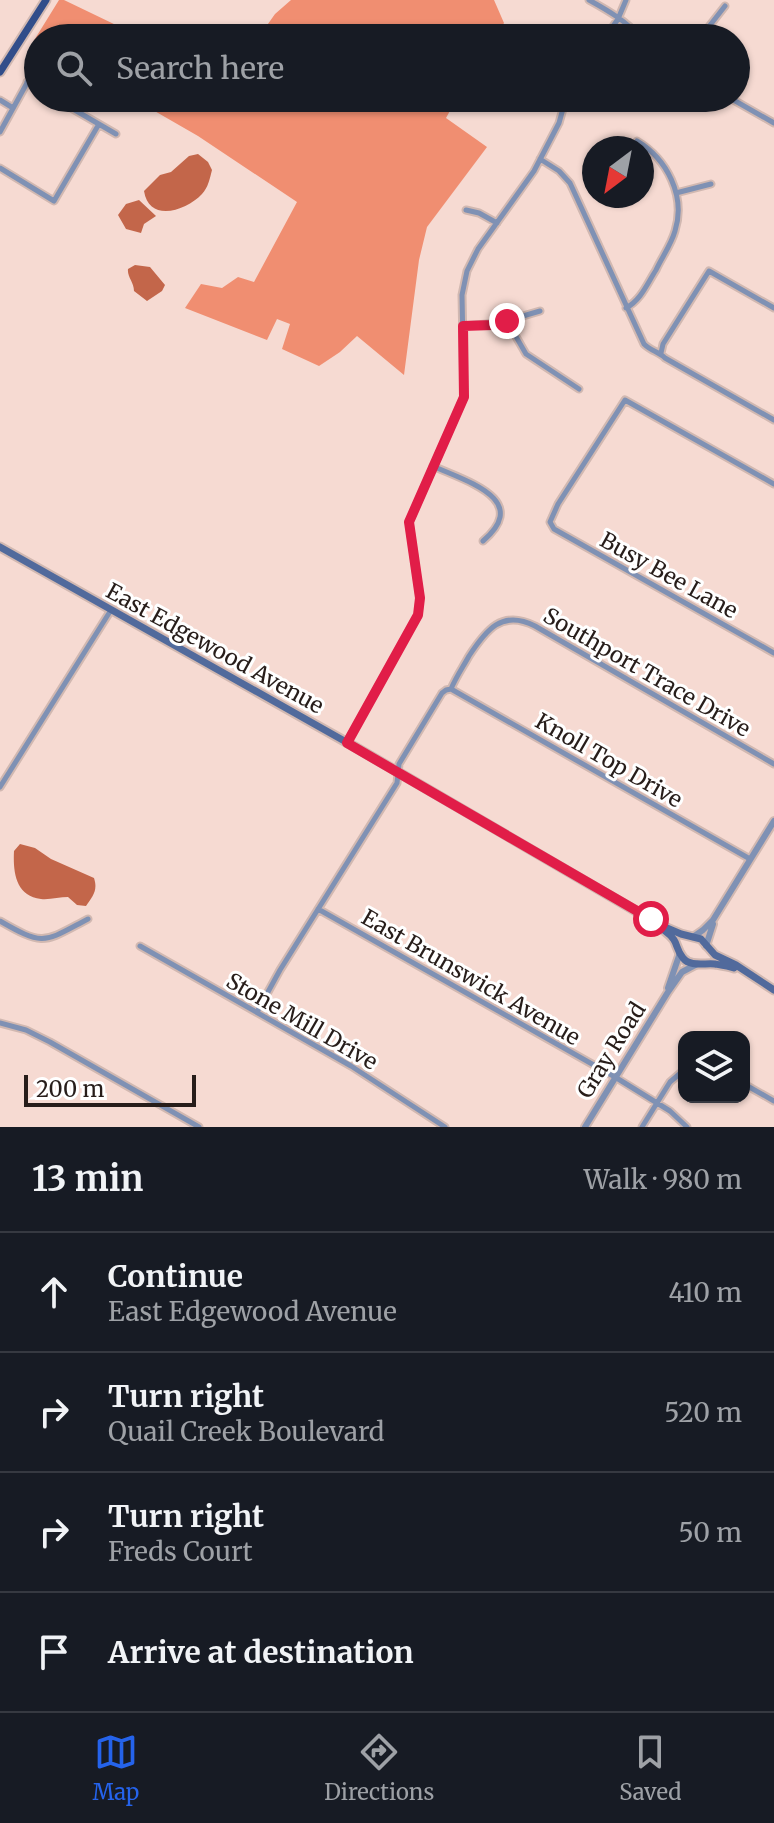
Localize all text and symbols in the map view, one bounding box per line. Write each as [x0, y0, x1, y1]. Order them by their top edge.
search box [24, 24, 750, 112]
icon: search [52, 46, 96, 90]
text: Search here [116, 49, 284, 87]
north arrow [582, 136, 654, 208]
route end [489, 303, 525, 339]
street label: Busy Bee Lane [595, 526, 743, 624]
street label: East Edgewood Avenue [101, 577, 329, 719]
street label: Southport Trace Drive [539, 601, 755, 743]
street label: Knoll Top Drive [530, 707, 688, 813]
route start [633, 901, 669, 937]
street label: East Brunswick Avenue [357, 903, 585, 1051]
street label: Stone Mill Drive [221, 966, 383, 1076]
street label: Gray Road [570, 997, 652, 1103]
map controls [678, 1031, 750, 1103]
button: layers [678, 1031, 750, 1103]
scale bar [24, 1071, 196, 1107]
text: 200 m [36, 1075, 104, 1103]
text: 13 min [32, 1158, 143, 1200]
text: Walk · 980 m [584, 1163, 742, 1196]
text: Continue [108, 1257, 243, 1295]
icon: ahead [32, 1270, 76, 1314]
text: 410 m [668, 1276, 742, 1309]
text: East Edgewood Avenue [108, 1295, 397, 1328]
text: Turn right [108, 1377, 264, 1415]
icon: right [32, 1390, 76, 1434]
text: 520 m [664, 1396, 742, 1429]
text: Quail Creek Boulevard [108, 1415, 385, 1448]
text: Turn right [108, 1497, 264, 1535]
icon: right [32, 1510, 76, 1554]
text: 50 m [678, 1516, 742, 1549]
text: Freds Court [108, 1535, 253, 1568]
icon: arrive [32, 1630, 76, 1674]
text: Arrive at destination [108, 1633, 414, 1671]
tab: Map [92, 1730, 139, 1806]
tab: Directions [324, 1730, 434, 1806]
tab: Saved [619, 1730, 682, 1806]

